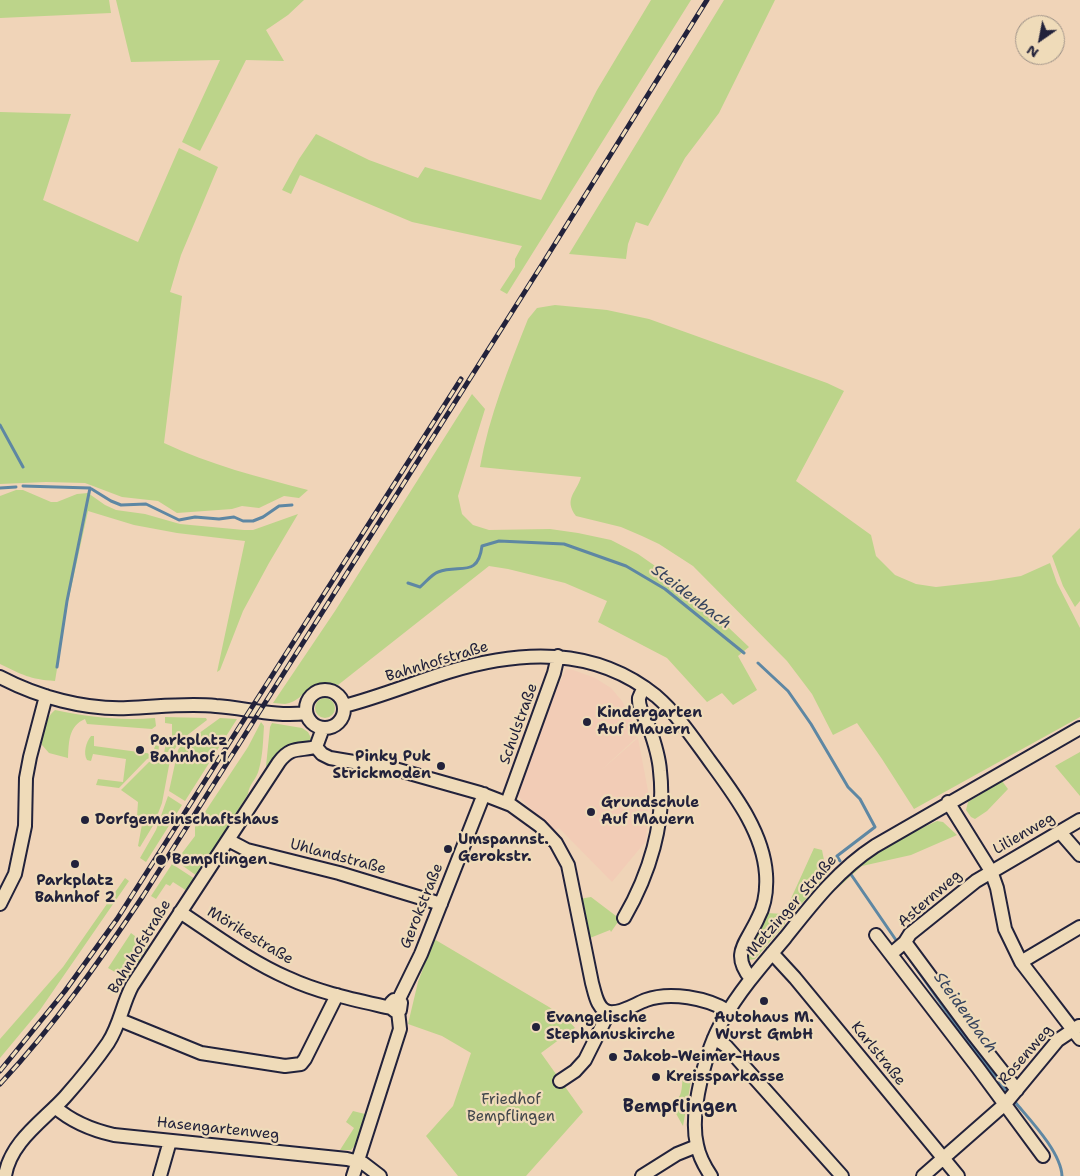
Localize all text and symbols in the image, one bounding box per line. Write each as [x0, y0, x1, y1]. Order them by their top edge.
north arrow [1015, 15, 1065, 65]
text: N [1023, 41, 1042, 62]
water label: Steidenbach [647, 561, 735, 633]
street label: Bahnhofstraße [383, 638, 491, 686]
street label: Schulstraße [496, 681, 542, 767]
place label: Kindergarten Auf Mauern [597, 704, 702, 739]
marker: Kindergarten Auf Mauern [581, 716, 593, 728]
place label: Parkplatz Bahnhof 1 [150, 732, 227, 767]
marker: Parkplatz Bahnhof 1 [134, 744, 146, 756]
place label: Pinky Puk Strickmoden [333, 748, 431, 783]
marker: Pinky Puk Strickmoden [435, 760, 447, 772]
place label: Grundschule Auf Mauern [601, 794, 699, 829]
marker: Grundschule Auf Mauern [585, 806, 597, 818]
street label: Lilienweg [990, 809, 1058, 859]
place label: Dorfgemeinschaftshaus [95, 811, 279, 829]
marker: Dorfgemeinschaftshaus [79, 814, 91, 826]
place label: Umspannst. Gerokstr. [458, 831, 549, 866]
street label: Uhlandstraße [288, 836, 388, 878]
marker: Umspannst. Gerokstr. [442, 843, 454, 855]
place label: Bempflingen [172, 851, 267, 869]
street label: Metzinger Straße [743, 852, 841, 960]
marker: Bempflingen [154, 853, 168, 867]
marker: Parkplatz Bahnhof 2 [69, 858, 81, 870]
street label: Gerokstraße [397, 861, 447, 951]
street label: Asternweg [895, 867, 965, 931]
place label: Parkplatz Bahnhof 2 [35, 872, 115, 907]
street label: Bahnhofstraße [105, 897, 175, 997]
street label: Mörikestraße [204, 903, 296, 969]
water label: Steidenbach [929, 969, 1001, 1057]
marker: Autohaus M. Wurst GmbH [758, 995, 770, 1007]
place label: Evangelische Stephanuskirche [546, 1009, 675, 1044]
place label: Autohaus M. Wurst GmbH [714, 1009, 814, 1044]
street label: Karlstraße [847, 1018, 909, 1090]
marker: Evangelische Stephanuskirche [530, 1021, 542, 1033]
street label: Rosenweg [995, 1021, 1057, 1089]
place label: Jakob-Weimer-Haus [623, 1048, 780, 1066]
marker: Jakob-Weimer-Haus [607, 1051, 619, 1063]
place label: Kreissparkasse [666, 1068, 784, 1086]
marker: Kreissparkasse [650, 1071, 662, 1083]
park label: Friedhof Bempflingen [467, 1091, 555, 1126]
district label: Bempflingen [623, 1096, 737, 1118]
street label: Hasengartenweg [156, 1114, 280, 1144]

